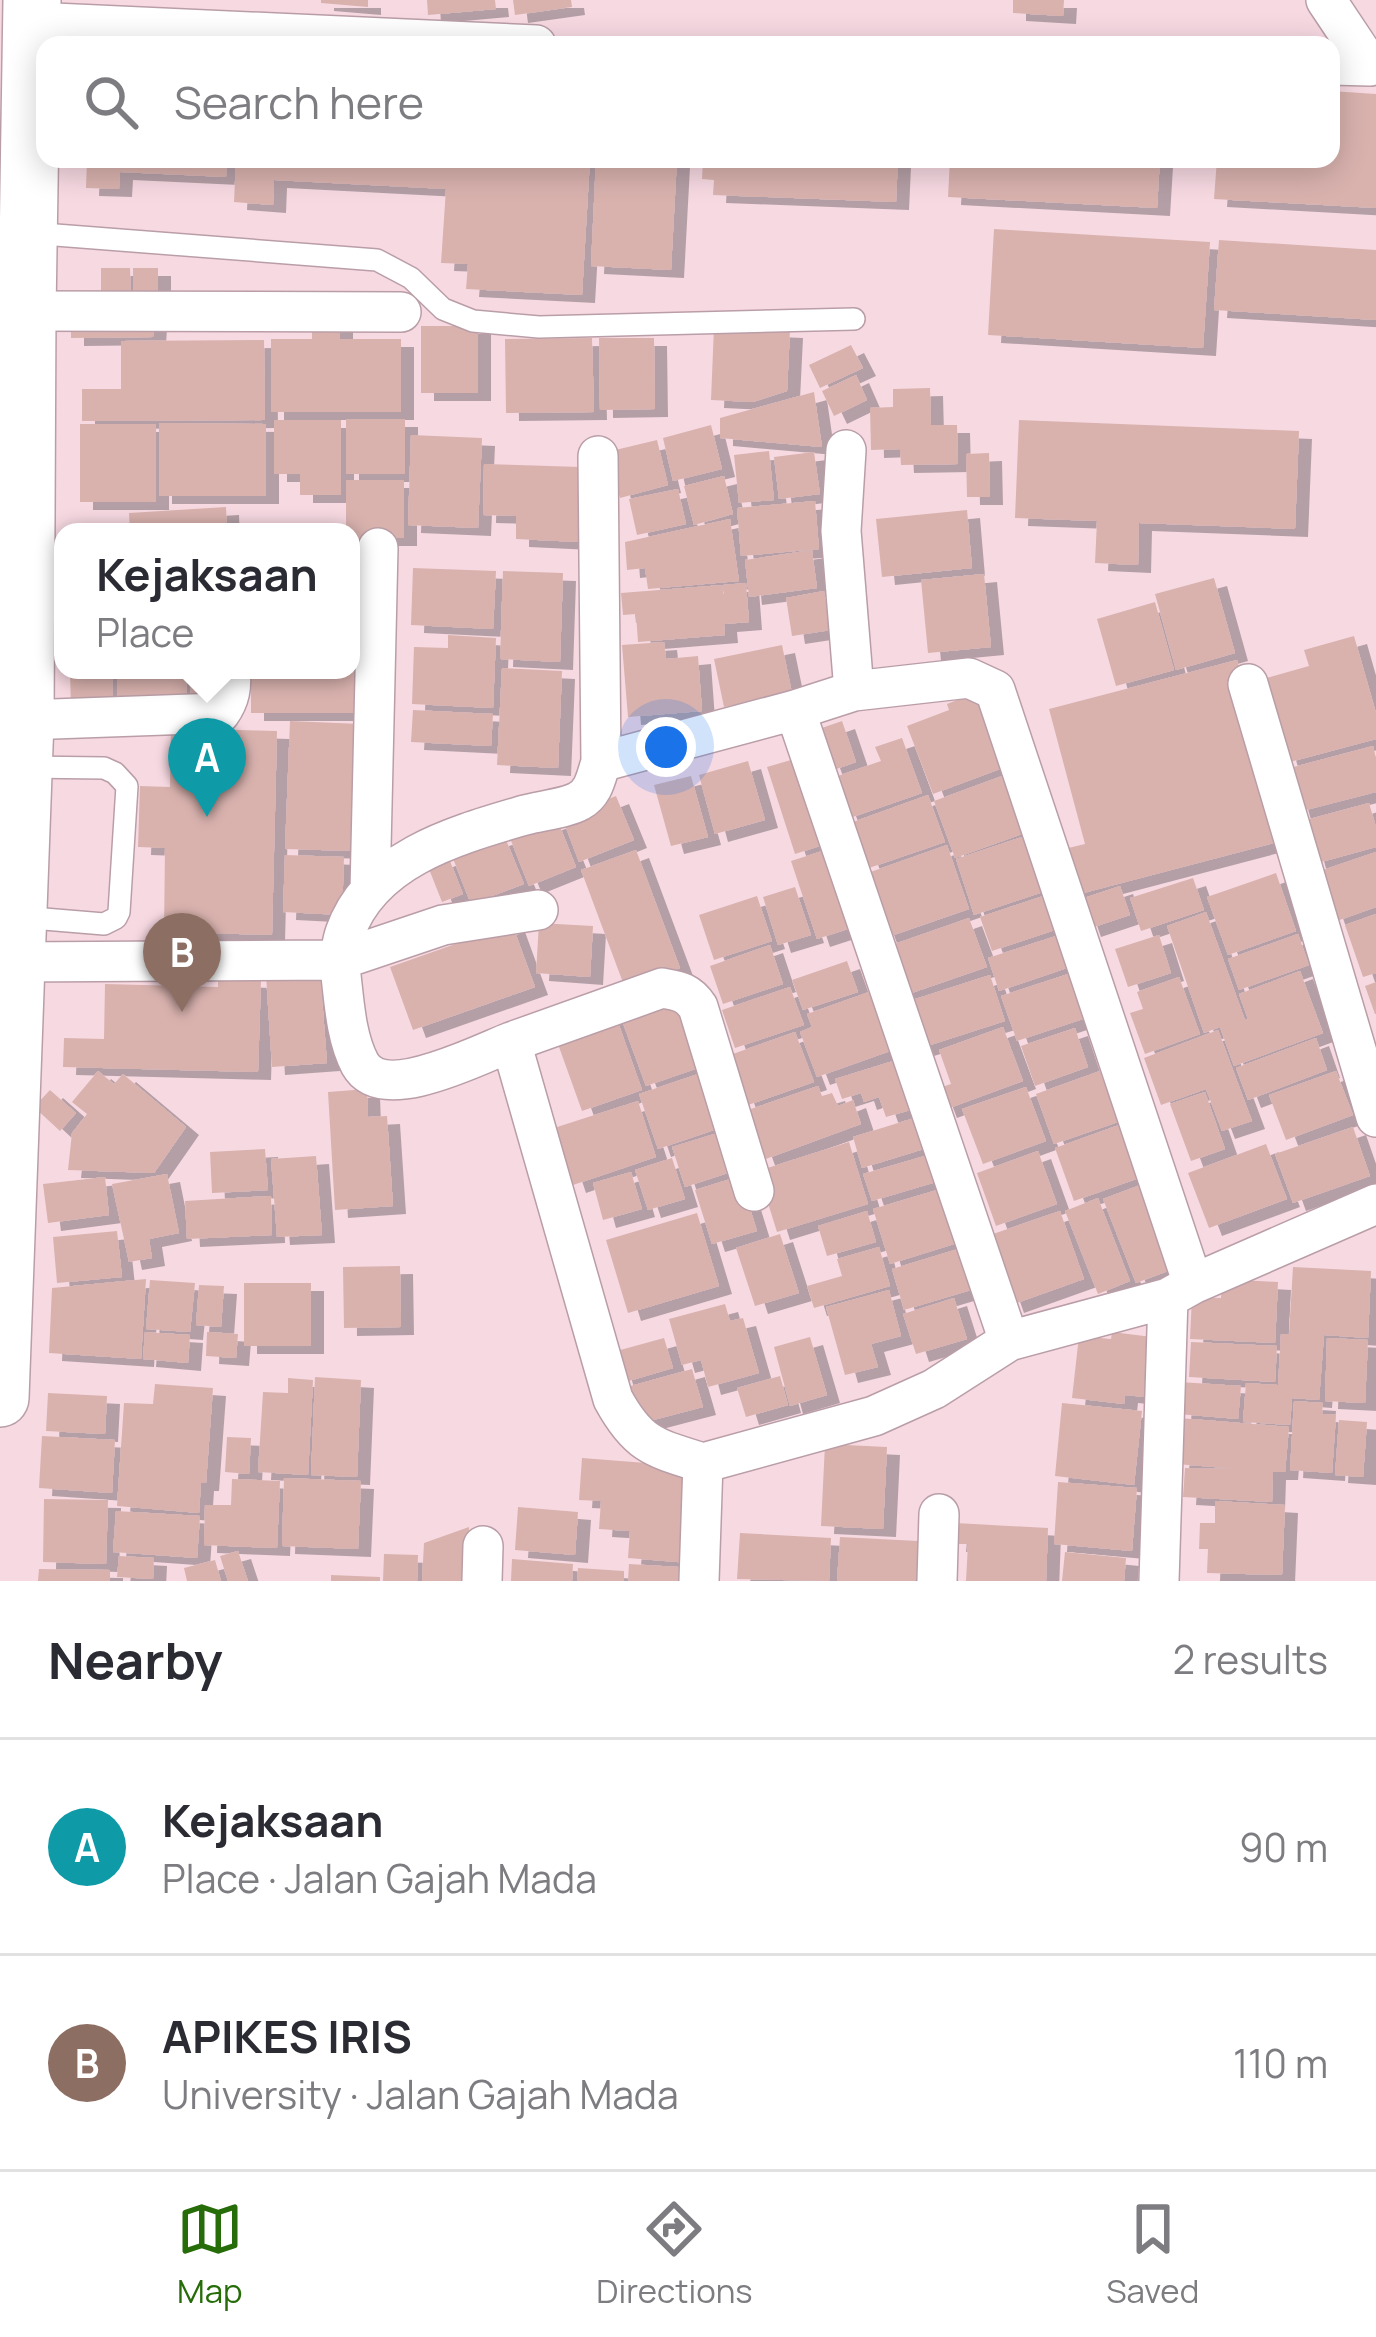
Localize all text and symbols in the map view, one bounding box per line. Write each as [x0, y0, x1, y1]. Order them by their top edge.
search box [36, 36, 1340, 168]
icon: search [78, 69, 144, 135]
text: Search here [174, 71, 424, 133]
popup [54, 523, 360, 679]
text: Kejaksaan [96, 543, 318, 605]
text: Place [96, 605, 194, 659]
your location [636, 717, 696, 777]
pin: A [168, 718, 246, 817]
pin: B [143, 913, 221, 1012]
text: Nearby [48, 1625, 223, 1694]
text: 2 results [1173, 1632, 1328, 1686]
text: Kejaksaan [162, 1789, 383, 1851]
text: A [74, 1820, 100, 1874]
text: 90 m [1239, 1820, 1328, 1874]
text: Place · Jalan Gajah Mada [162, 1851, 597, 1905]
text: APIKES IRIS [162, 2005, 412, 2067]
text: B [75, 2036, 99, 2090]
text: 110 m [1233, 2036, 1328, 2090]
text: University · Jalan Gajah Mada [162, 2067, 679, 2121]
tab: Map [177, 2196, 243, 2313]
tab: Directions [596, 2196, 753, 2313]
tab: Saved [1106, 2196, 1199, 2313]

